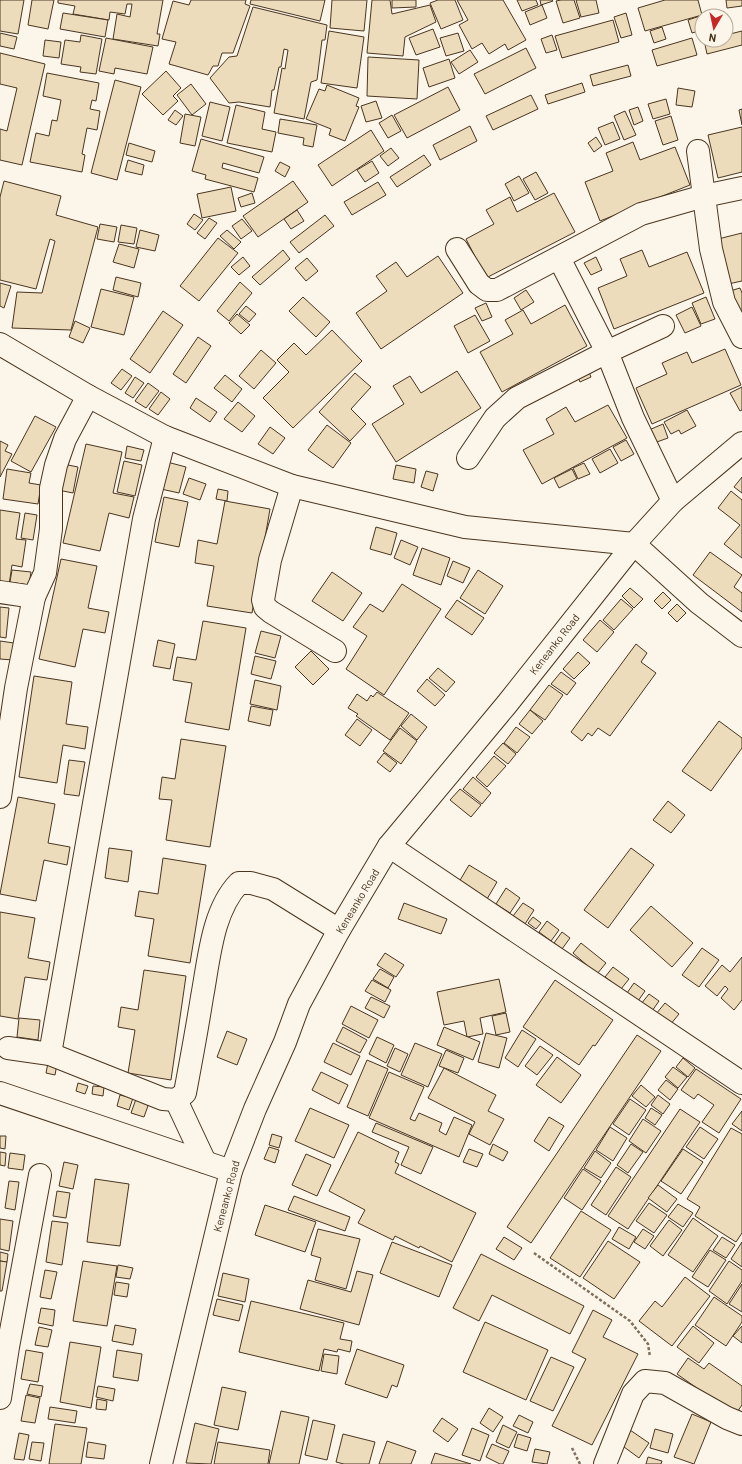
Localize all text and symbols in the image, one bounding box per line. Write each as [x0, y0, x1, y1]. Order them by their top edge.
north arrow [694, 8, 734, 48]
text: N [708, 31, 717, 45]
street label: Keneanko Road [526, 611, 582, 677]
street label: Keneanko Road [333, 866, 381, 936]
street label: Keneanko Road [210, 1159, 242, 1233]

